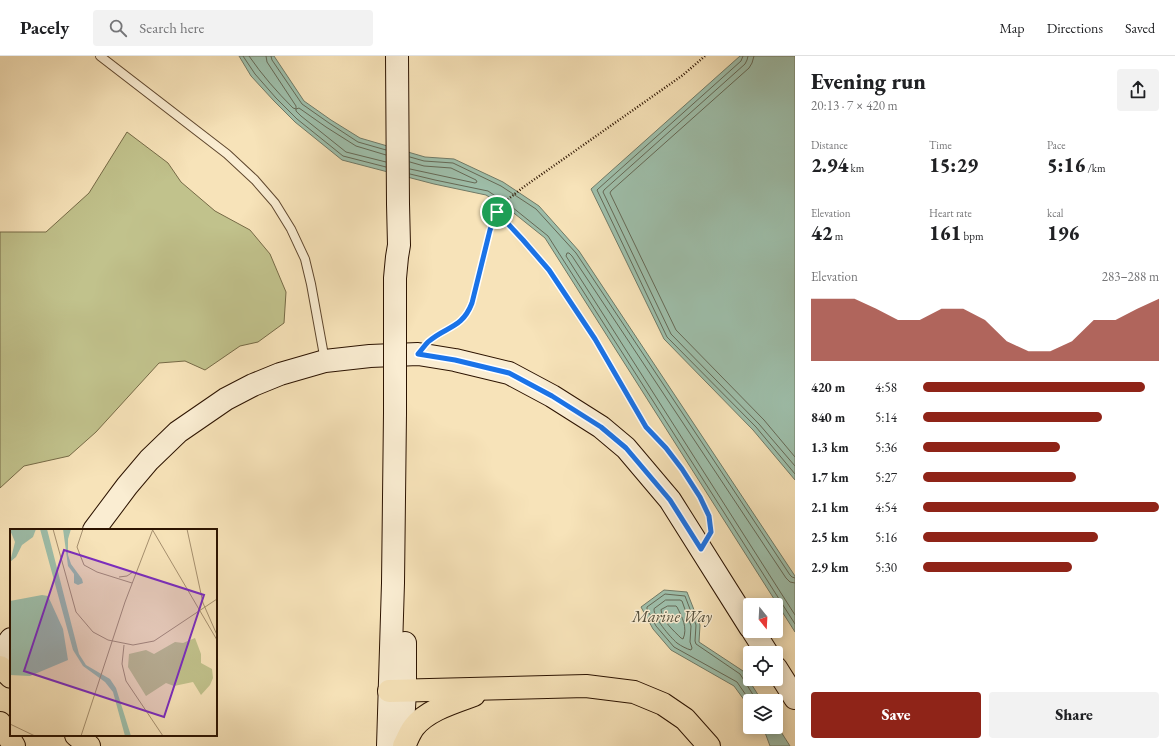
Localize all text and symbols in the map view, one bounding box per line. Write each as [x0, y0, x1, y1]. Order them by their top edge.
search box [93, 10, 373, 46]
text: Pacely [20, 15, 69, 40]
icon: search [107, 17, 129, 39]
text: Search here [139, 18, 204, 37]
text: Map [999, 19, 1025, 37]
text: Directions [1047, 19, 1103, 37]
text: Saved [1125, 19, 1155, 37]
text: Evening run [811, 67, 926, 96]
button: share [1117, 69, 1159, 111]
text: 20:13 · 7 × 420 m [811, 97, 898, 114]
text: Distance [811, 138, 848, 152]
text: Time [929, 138, 952, 152]
text: Pace [1047, 138, 1065, 152]
text: 2.94 [811, 152, 848, 178]
text: 15:29 [929, 152, 978, 178]
text: 5:16 [1047, 152, 1085, 178]
text: km [848, 161, 864, 175]
text: /km [1085, 161, 1106, 175]
pin [480, 195, 514, 229]
icon: arrive [486, 201, 508, 223]
text: Elevation [811, 206, 851, 220]
text: Heart rate [929, 206, 972, 220]
text: kcal [1047, 206, 1064, 220]
text: 42 [811, 220, 833, 246]
text: 161 [929, 220, 961, 246]
text: 196 [1047, 220, 1079, 246]
text: m [833, 229, 843, 243]
text: bpm [961, 229, 984, 243]
text: Elevation [811, 268, 858, 285]
text: 283–288 m [1102, 268, 1159, 285]
text: 420 m [811, 379, 845, 396]
text: 4:58 [875, 379, 897, 396]
text: 840 m [811, 409, 845, 426]
text: 5:14 [875, 409, 897, 426]
text: 1.3 km [811, 439, 849, 456]
text: 5:36 [875, 439, 897, 456]
text: 1.7 km [811, 469, 849, 486]
text: 5:27 [875, 469, 897, 486]
text: 2.1 km [811, 499, 849, 516]
text: 4:54 [875, 499, 897, 516]
inset map [10, 529, 217, 736]
text: 2.5 km [811, 529, 849, 546]
text: 5:16 [875, 529, 897, 546]
text: 2.9 km [811, 559, 849, 576]
text: 5:30 [875, 559, 897, 576]
north arrow [743, 598, 783, 638]
map controls [743, 598, 783, 734]
water label: Marine Way [631, 606, 712, 627]
button: locate [743, 646, 783, 686]
button: Save [811, 692, 981, 738]
button: Share [989, 692, 1159, 738]
button: layers [743, 694, 783, 734]

